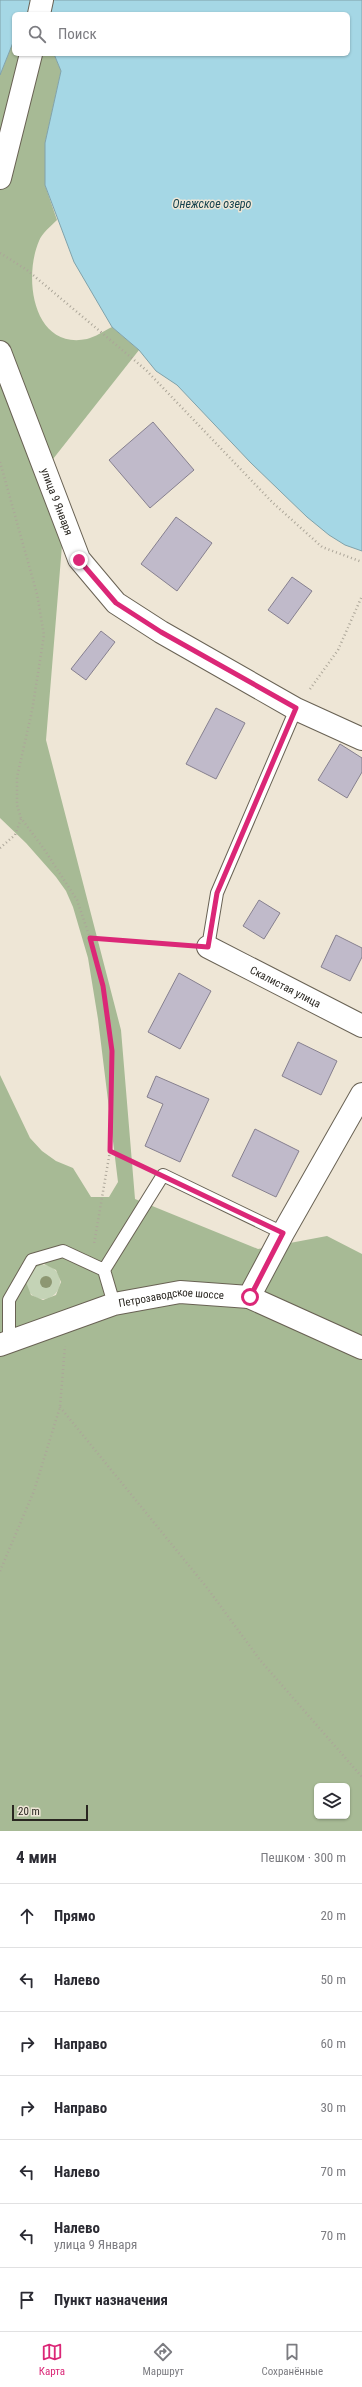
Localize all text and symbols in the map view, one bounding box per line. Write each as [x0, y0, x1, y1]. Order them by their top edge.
search box [12, 12, 350, 56]
icon: search [26, 23, 48, 45]
text: Поиск [58, 25, 97, 43]
water label: Онежское озеро [173, 197, 252, 211]
street label: улица 9 Января [38, 466, 76, 537]
route end [70, 551, 88, 569]
street label: Скалистая улица [248, 963, 323, 1010]
street label: Петрозаводское шоссе [117, 1285, 224, 1310]
route start [241, 1288, 259, 1306]
map controls [314, 1783, 350, 1819]
button: layers [314, 1783, 350, 1819]
scale bar [12, 1803, 88, 1822]
text: 20 m [18, 1805, 40, 1818]
text: 4 мин [16, 1847, 57, 1867]
text: Пешком · 300 m [260, 1850, 346, 1865]
icon: ahead [16, 1905, 38, 1927]
text: Прямо [54, 1907, 95, 1925]
text: 20 m [320, 1908, 346, 1923]
icon: left [16, 1969, 38, 1991]
text: Налево [54, 1971, 100, 1989]
text: 50 m [320, 1972, 346, 1987]
icon: right [16, 2033, 38, 2055]
text: Направо [54, 2035, 107, 2053]
text: 60 m [320, 2036, 346, 2051]
icon: right [16, 2097, 38, 2119]
text: Направо [54, 2099, 107, 2117]
text: 30 m [320, 2100, 346, 2115]
icon: left [16, 2161, 38, 2183]
text: Налево [54, 2163, 100, 2181]
text: 70 m [320, 2164, 346, 2179]
text: Налево [54, 2219, 100, 2237]
icon: left [16, 2225, 38, 2247]
text: 70 m [320, 2228, 346, 2243]
text: улица 9 Января [54, 2237, 137, 2252]
icon: arrive [16, 2289, 38, 2311]
text: Пункт назначения [54, 2291, 168, 2309]
tab: Карта [39, 2341, 65, 2378]
tab: Маршрут [143, 2341, 184, 2378]
tab: Сохранённые [261, 2341, 323, 2378]

